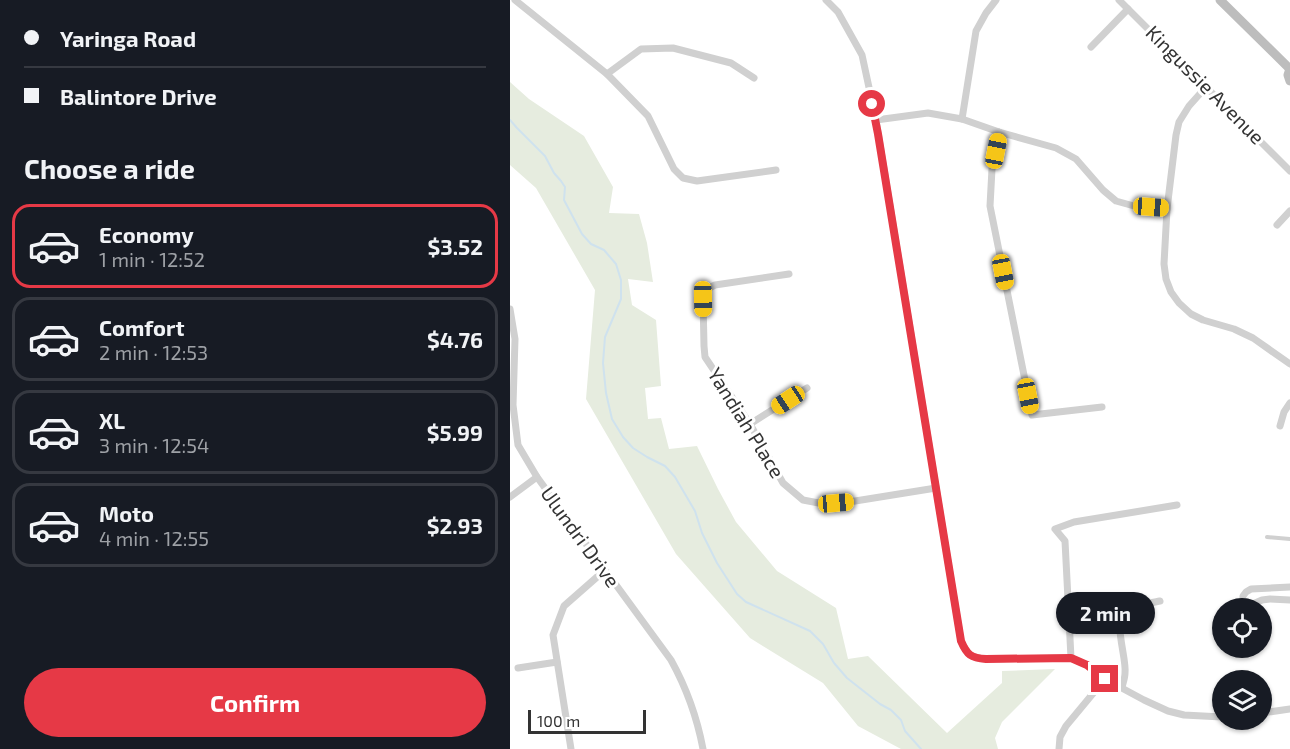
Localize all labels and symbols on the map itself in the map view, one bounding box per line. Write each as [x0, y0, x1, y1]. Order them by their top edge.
street label: Kingussie Avenue [1141, 20, 1270, 149]
route start [858, 90, 885, 117]
car [984, 132, 1008, 170]
car [1132, 197, 1170, 217]
car [991, 253, 1015, 291]
car [694, 281, 712, 317]
street label: Yandiah Place [703, 363, 790, 482]
car [1016, 377, 1040, 415]
car [768, 383, 808, 417]
street label: Ulundri Drive [536, 481, 625, 591]
car [817, 492, 855, 514]
callout: 2 min [1056, 592, 1154, 634]
route end [1091, 665, 1118, 692]
scale bar [528, 707, 646, 734]

